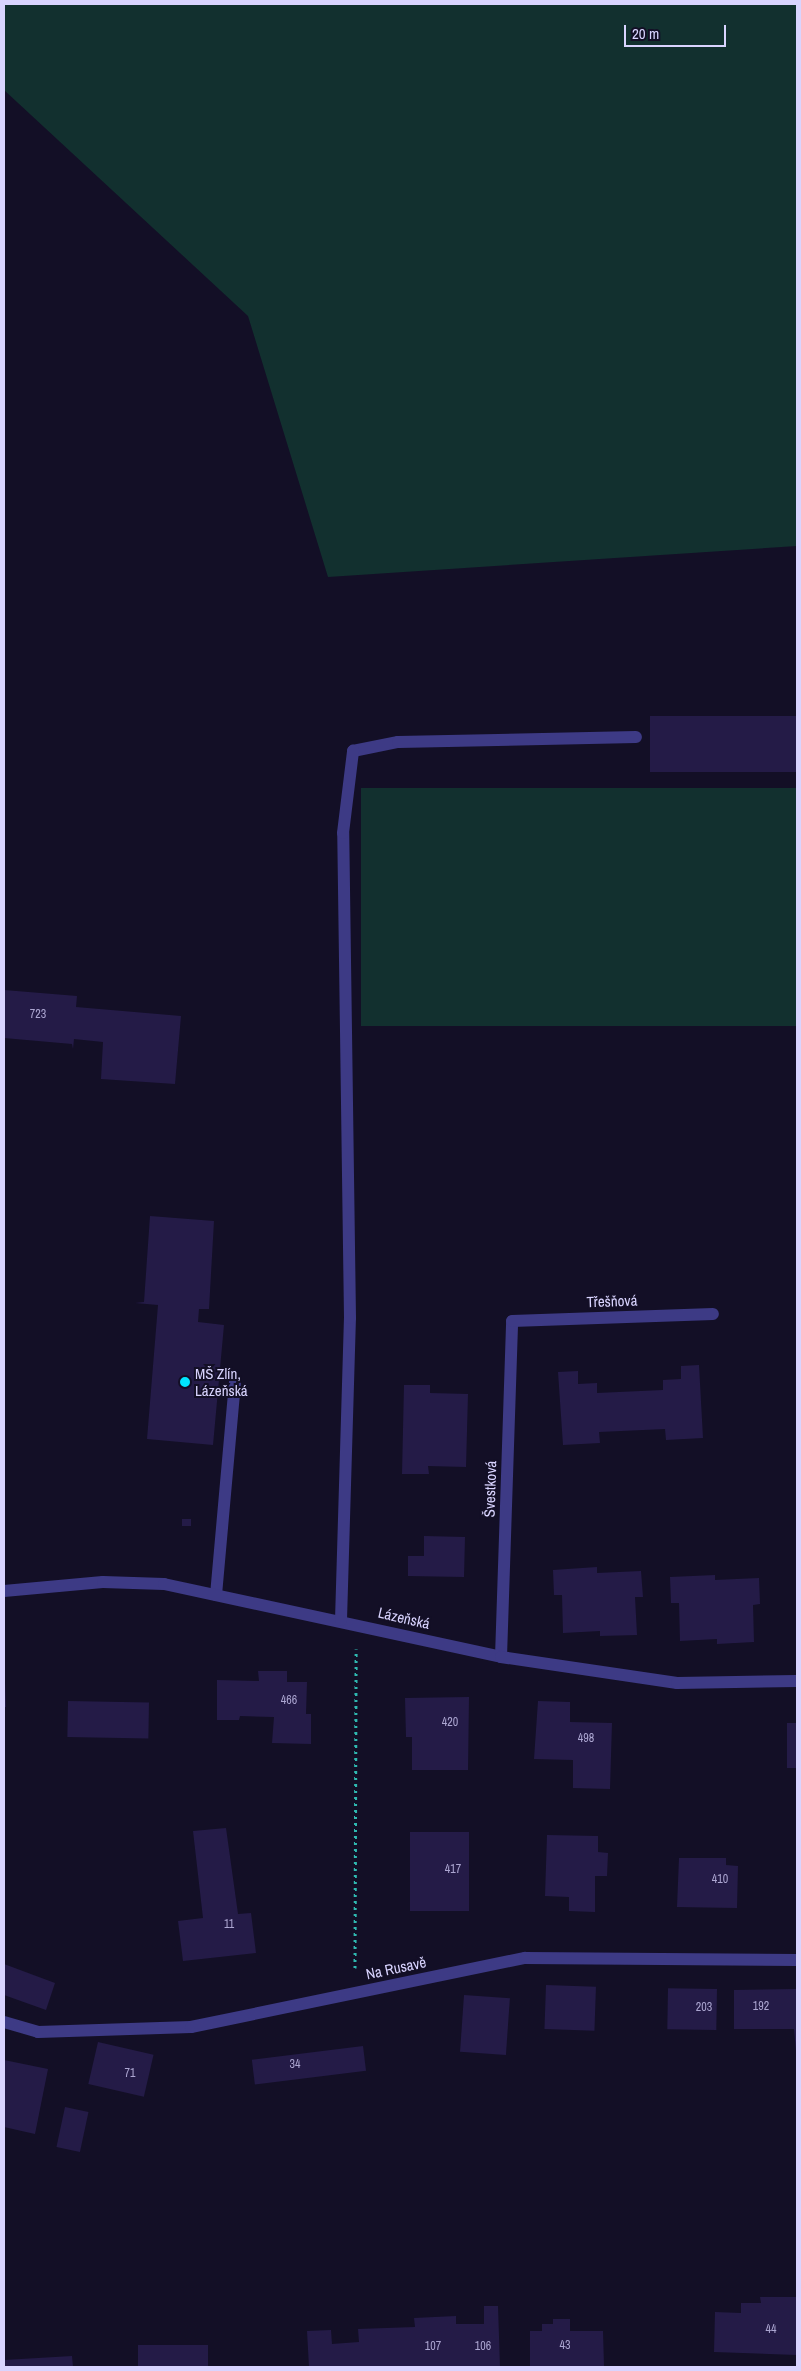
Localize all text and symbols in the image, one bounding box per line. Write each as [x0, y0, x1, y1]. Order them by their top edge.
scale bar [626, 15, 728, 47]
text: 20 m [632, 23, 659, 44]
house number: 723 [30, 1008, 46, 1022]
street label: Třešňová [586, 1291, 638, 1311]
place label: MŠ Zlín, Lázeňská [195, 1364, 248, 1399]
marker: MŠ Zlín, Lázeňská [179, 1376, 191, 1388]
street label: Švestková [480, 1460, 500, 1518]
street label: Lázeňská [376, 1603, 432, 1633]
house number: 466 [281, 1694, 297, 1708]
house number: 420 [442, 1716, 458, 1730]
house number: 498 [578, 1732, 594, 1746]
house number: 417 [445, 1863, 461, 1877]
house number: 410 [712, 1873, 728, 1887]
house number: 11 [224, 1918, 234, 1932]
street label: Na Rusavě [364, 1953, 428, 1983]
house number: 192 [753, 2000, 769, 2014]
house number: 203 [696, 2001, 712, 2015]
house number: 34 [290, 2058, 300, 2072]
house number: 71 [125, 2067, 135, 2081]
house number: 44 [766, 2323, 776, 2337]
house number: 43 [560, 2339, 570, 2353]
house number: 107 [425, 2340, 441, 2354]
house number: 106 [475, 2340, 491, 2354]

